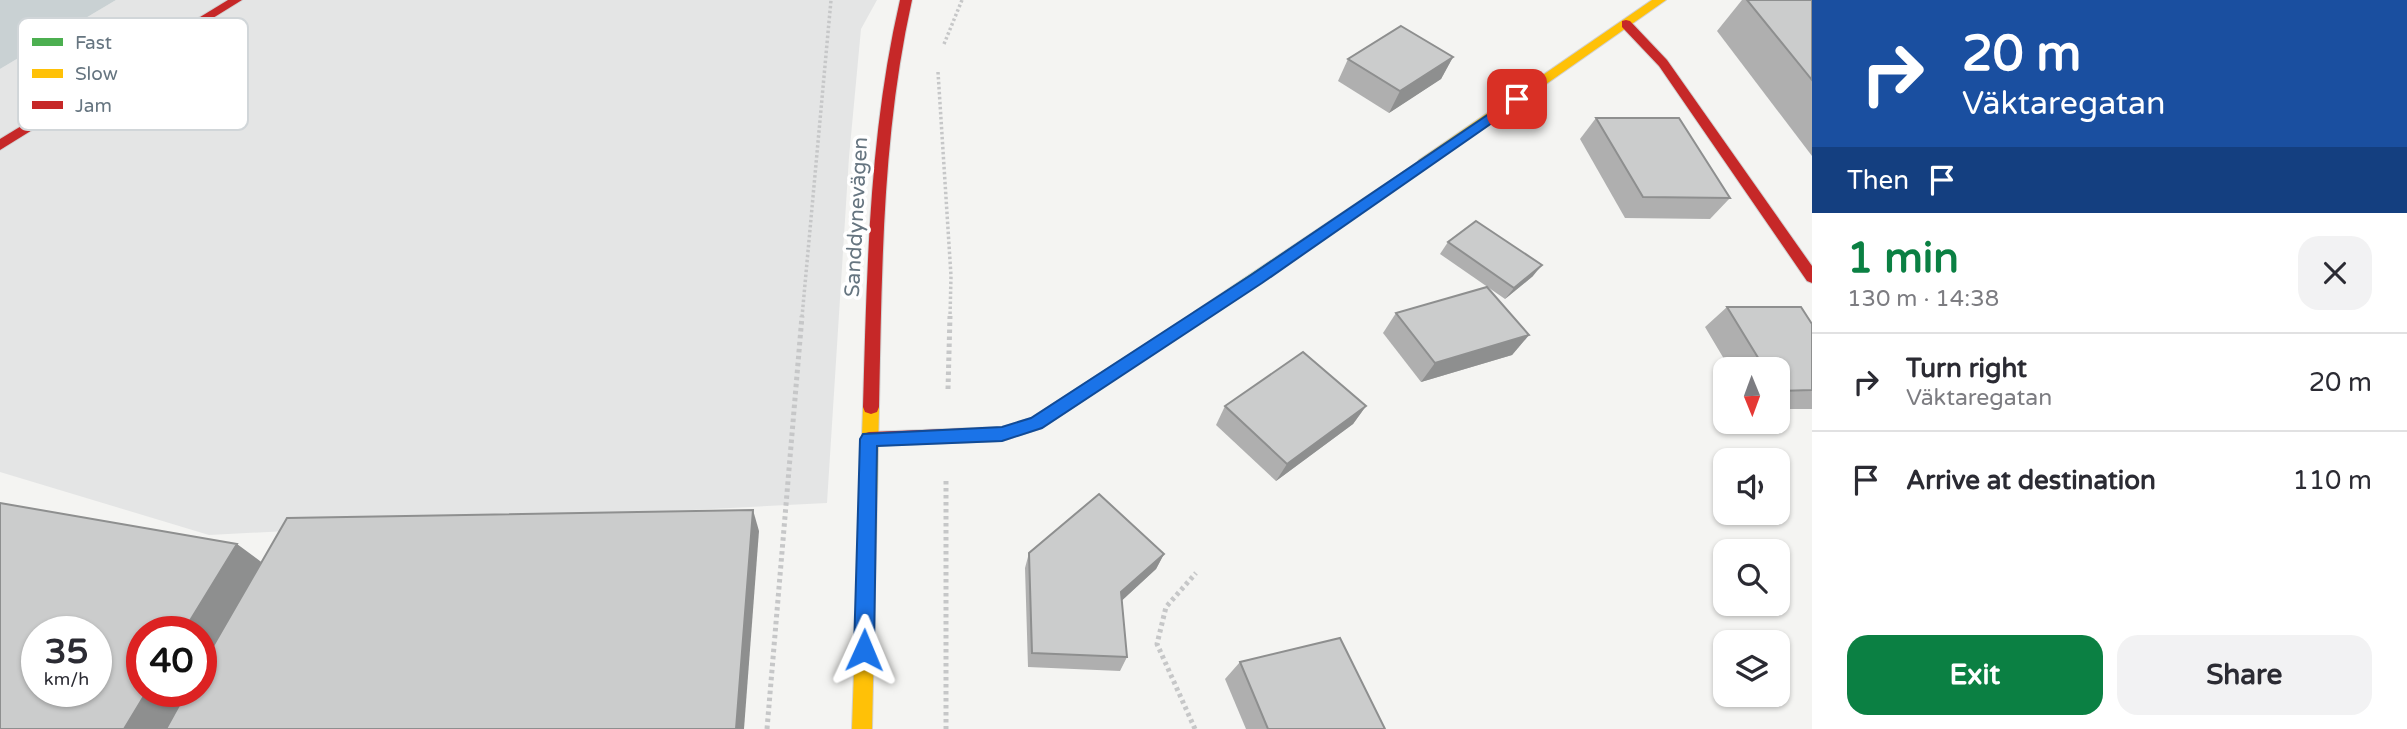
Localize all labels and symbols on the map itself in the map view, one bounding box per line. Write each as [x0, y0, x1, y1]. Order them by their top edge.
legend [18, 18, 248, 130]
text: Fast [75, 32, 112, 54]
text: Slow [75, 63, 118, 85]
pin [1487, 69, 1547, 129]
text: Jam [75, 95, 112, 117]
street label: Sanddynevägen [840, 136, 873, 298]
north arrow [1713, 357, 1790, 434]
position arrow [827, 613, 901, 687]
speed limit sign: 40 [126, 616, 217, 707]

